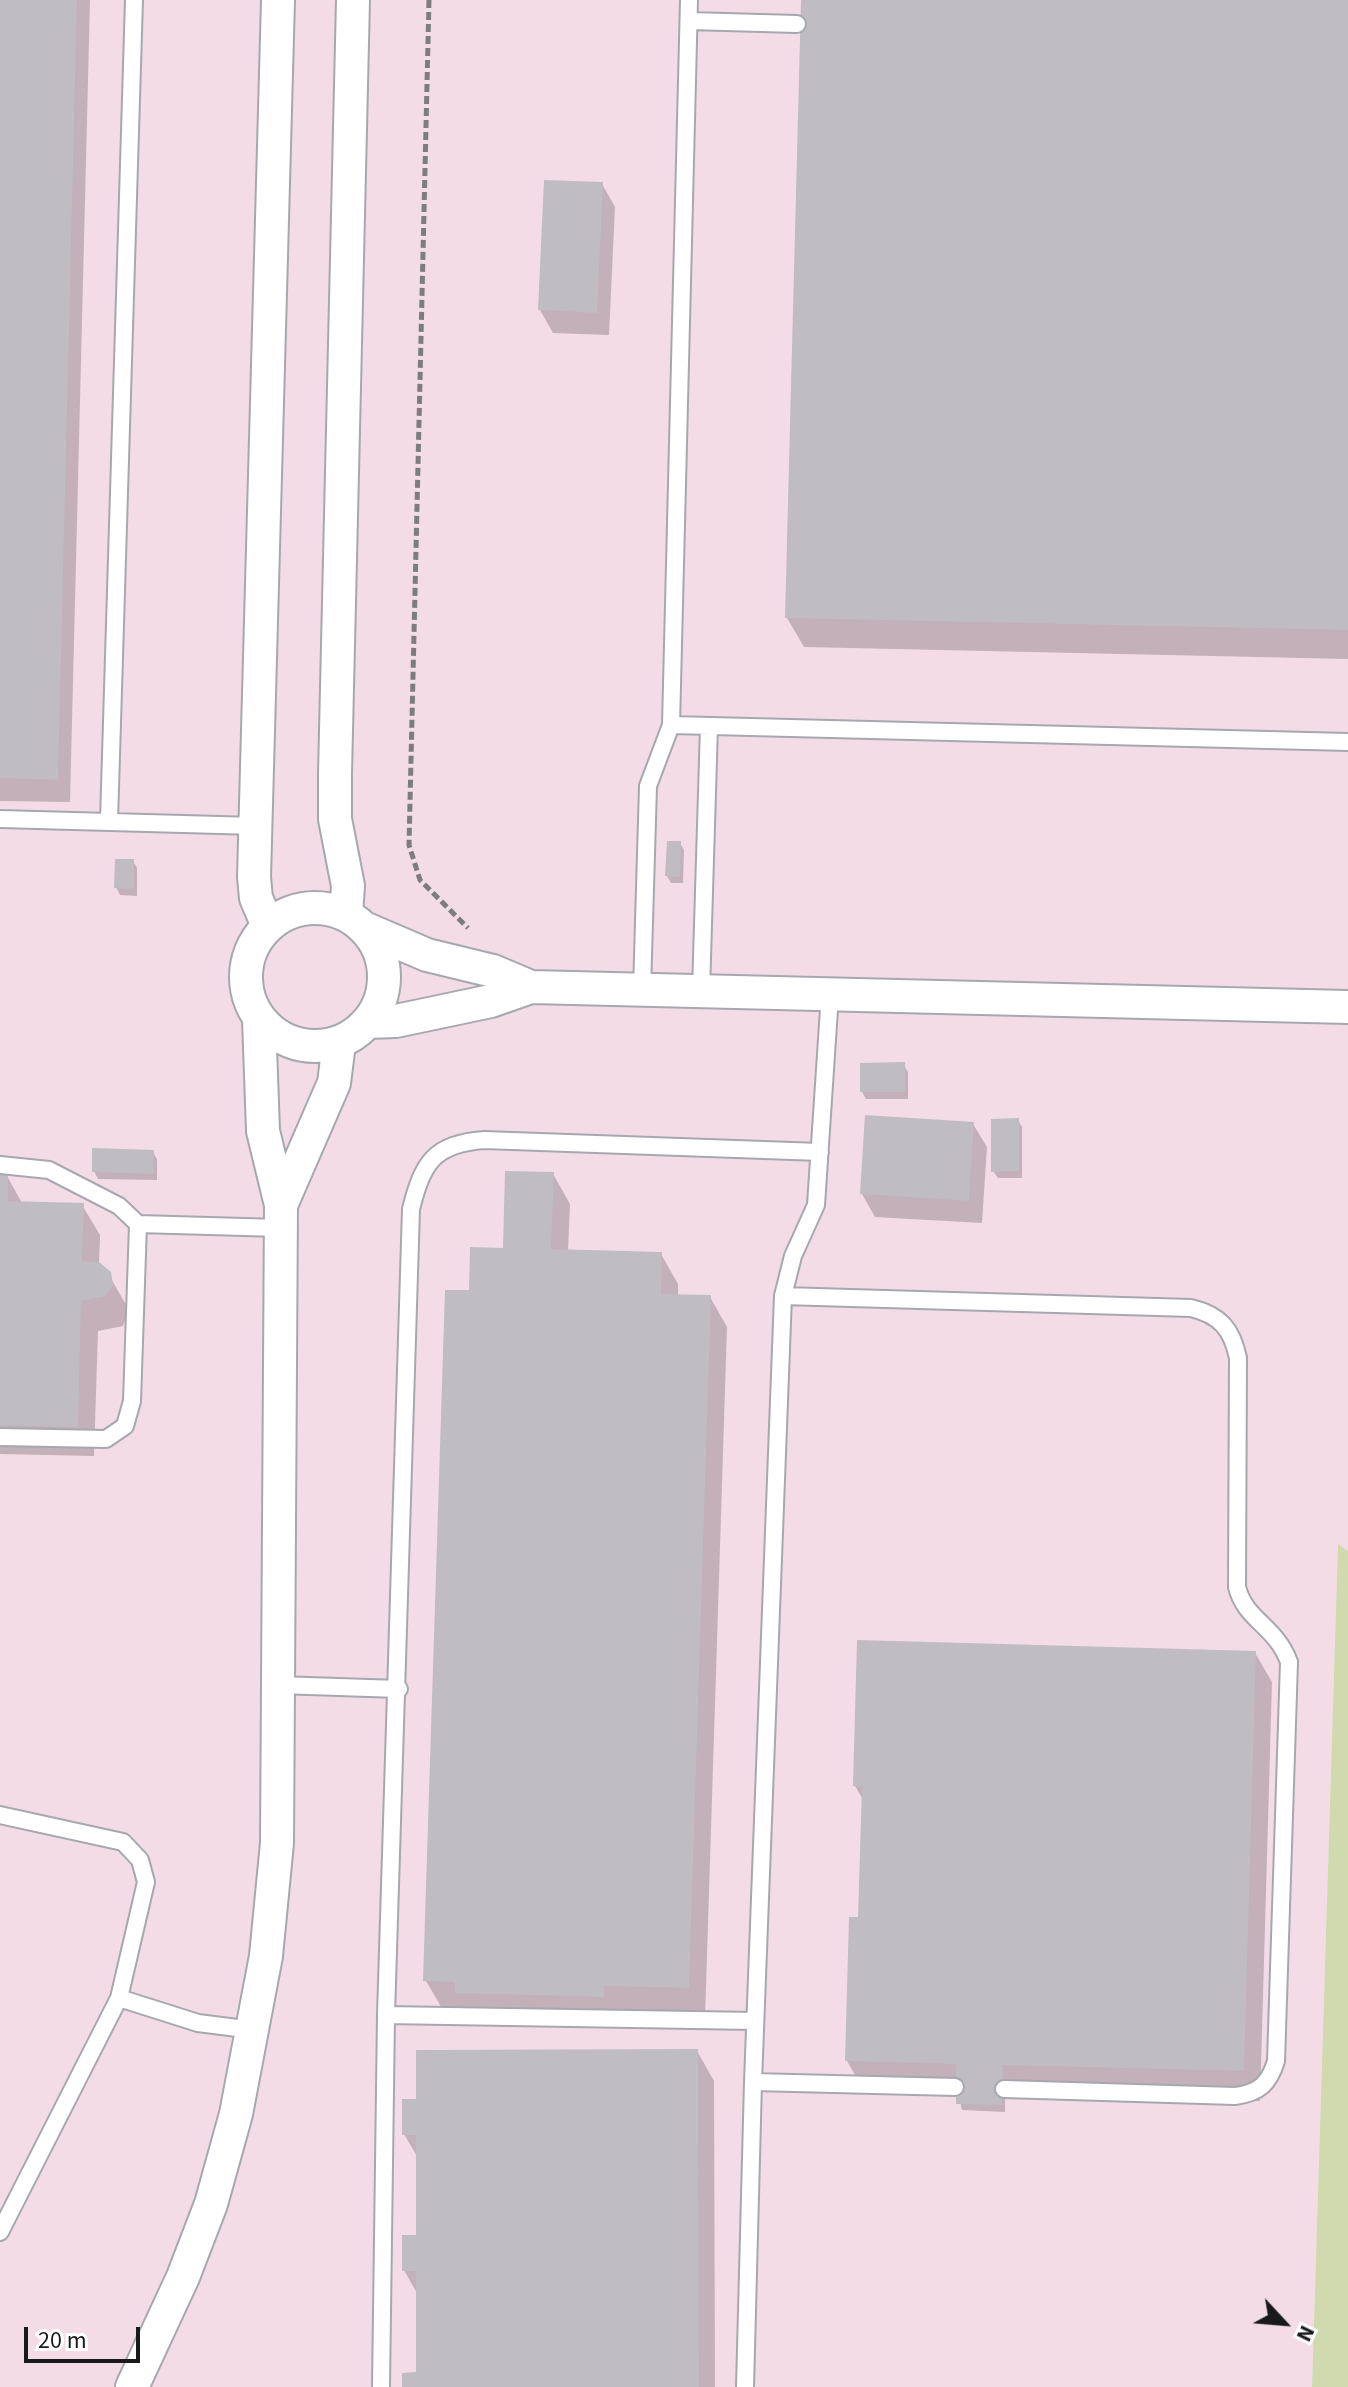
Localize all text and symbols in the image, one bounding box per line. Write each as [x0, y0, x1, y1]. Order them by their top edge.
north arrow [1244, 2283, 1324, 2363]
scale bar [28, 2311, 144, 2361]
text: N [1288, 2320, 1323, 2347]
text: 20 m [38, 2323, 87, 2358]

